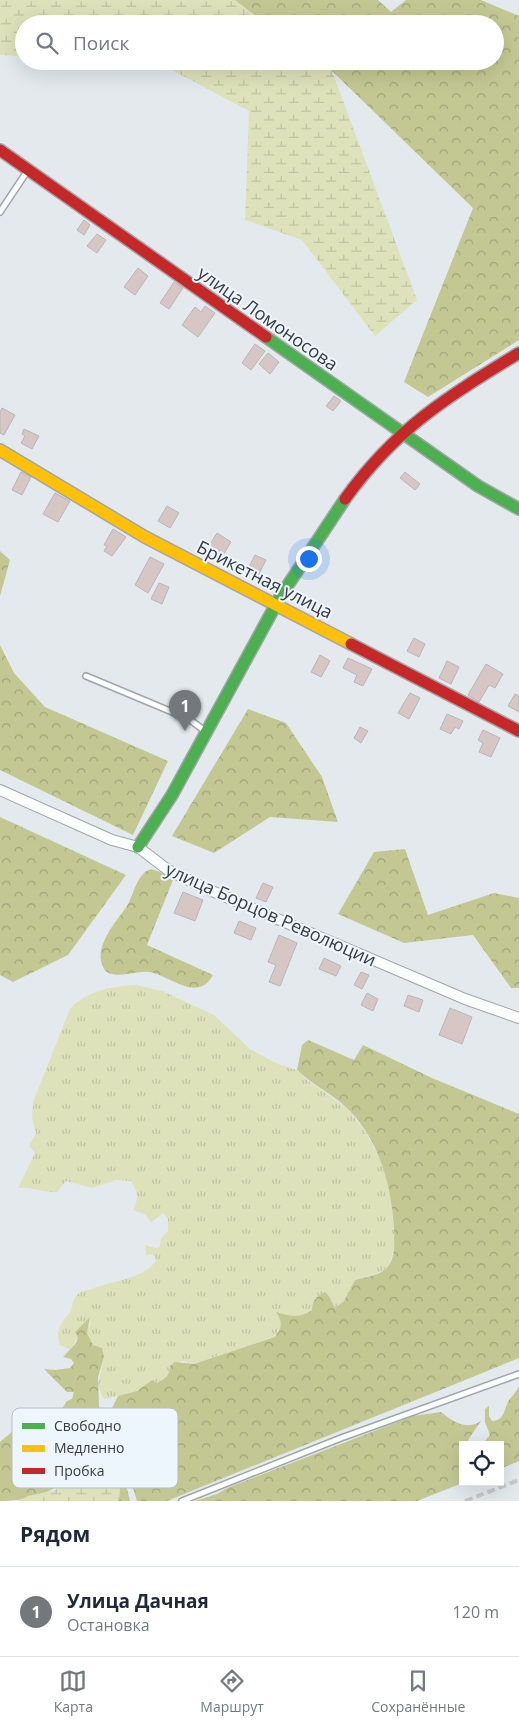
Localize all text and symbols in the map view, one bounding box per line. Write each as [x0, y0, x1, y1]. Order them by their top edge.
search box [15, 15, 504, 70]
icon: search [33, 29, 61, 57]
text: Поиск [73, 30, 129, 56]
street label: улица Ломоносова [193, 260, 343, 376]
street label: Брикетная улица [193, 534, 337, 624]
your location [296, 546, 322, 572]
pin: 1 [169, 690, 201, 731]
street label: улица Борцов Революции [162, 857, 380, 971]
legend [12, 1408, 178, 1488]
text: Свободно [54, 1416, 121, 1435]
text: Медленно [54, 1438, 125, 1457]
map controls [459, 1441, 504, 1486]
button: locate [459, 1441, 504, 1486]
text: Пробка [54, 1461, 105, 1480]
text: Рядом [20, 1520, 90, 1548]
text: Улица Дачная [67, 1588, 209, 1614]
text: 1 [31, 1601, 41, 1623]
text: 120 m [453, 1601, 499, 1623]
text: Остановка [67, 1614, 150, 1636]
tab: Карта [54, 1667, 93, 1716]
tab: Маршрут [200, 1667, 264, 1716]
tab: Сохранённые [371, 1667, 465, 1716]

